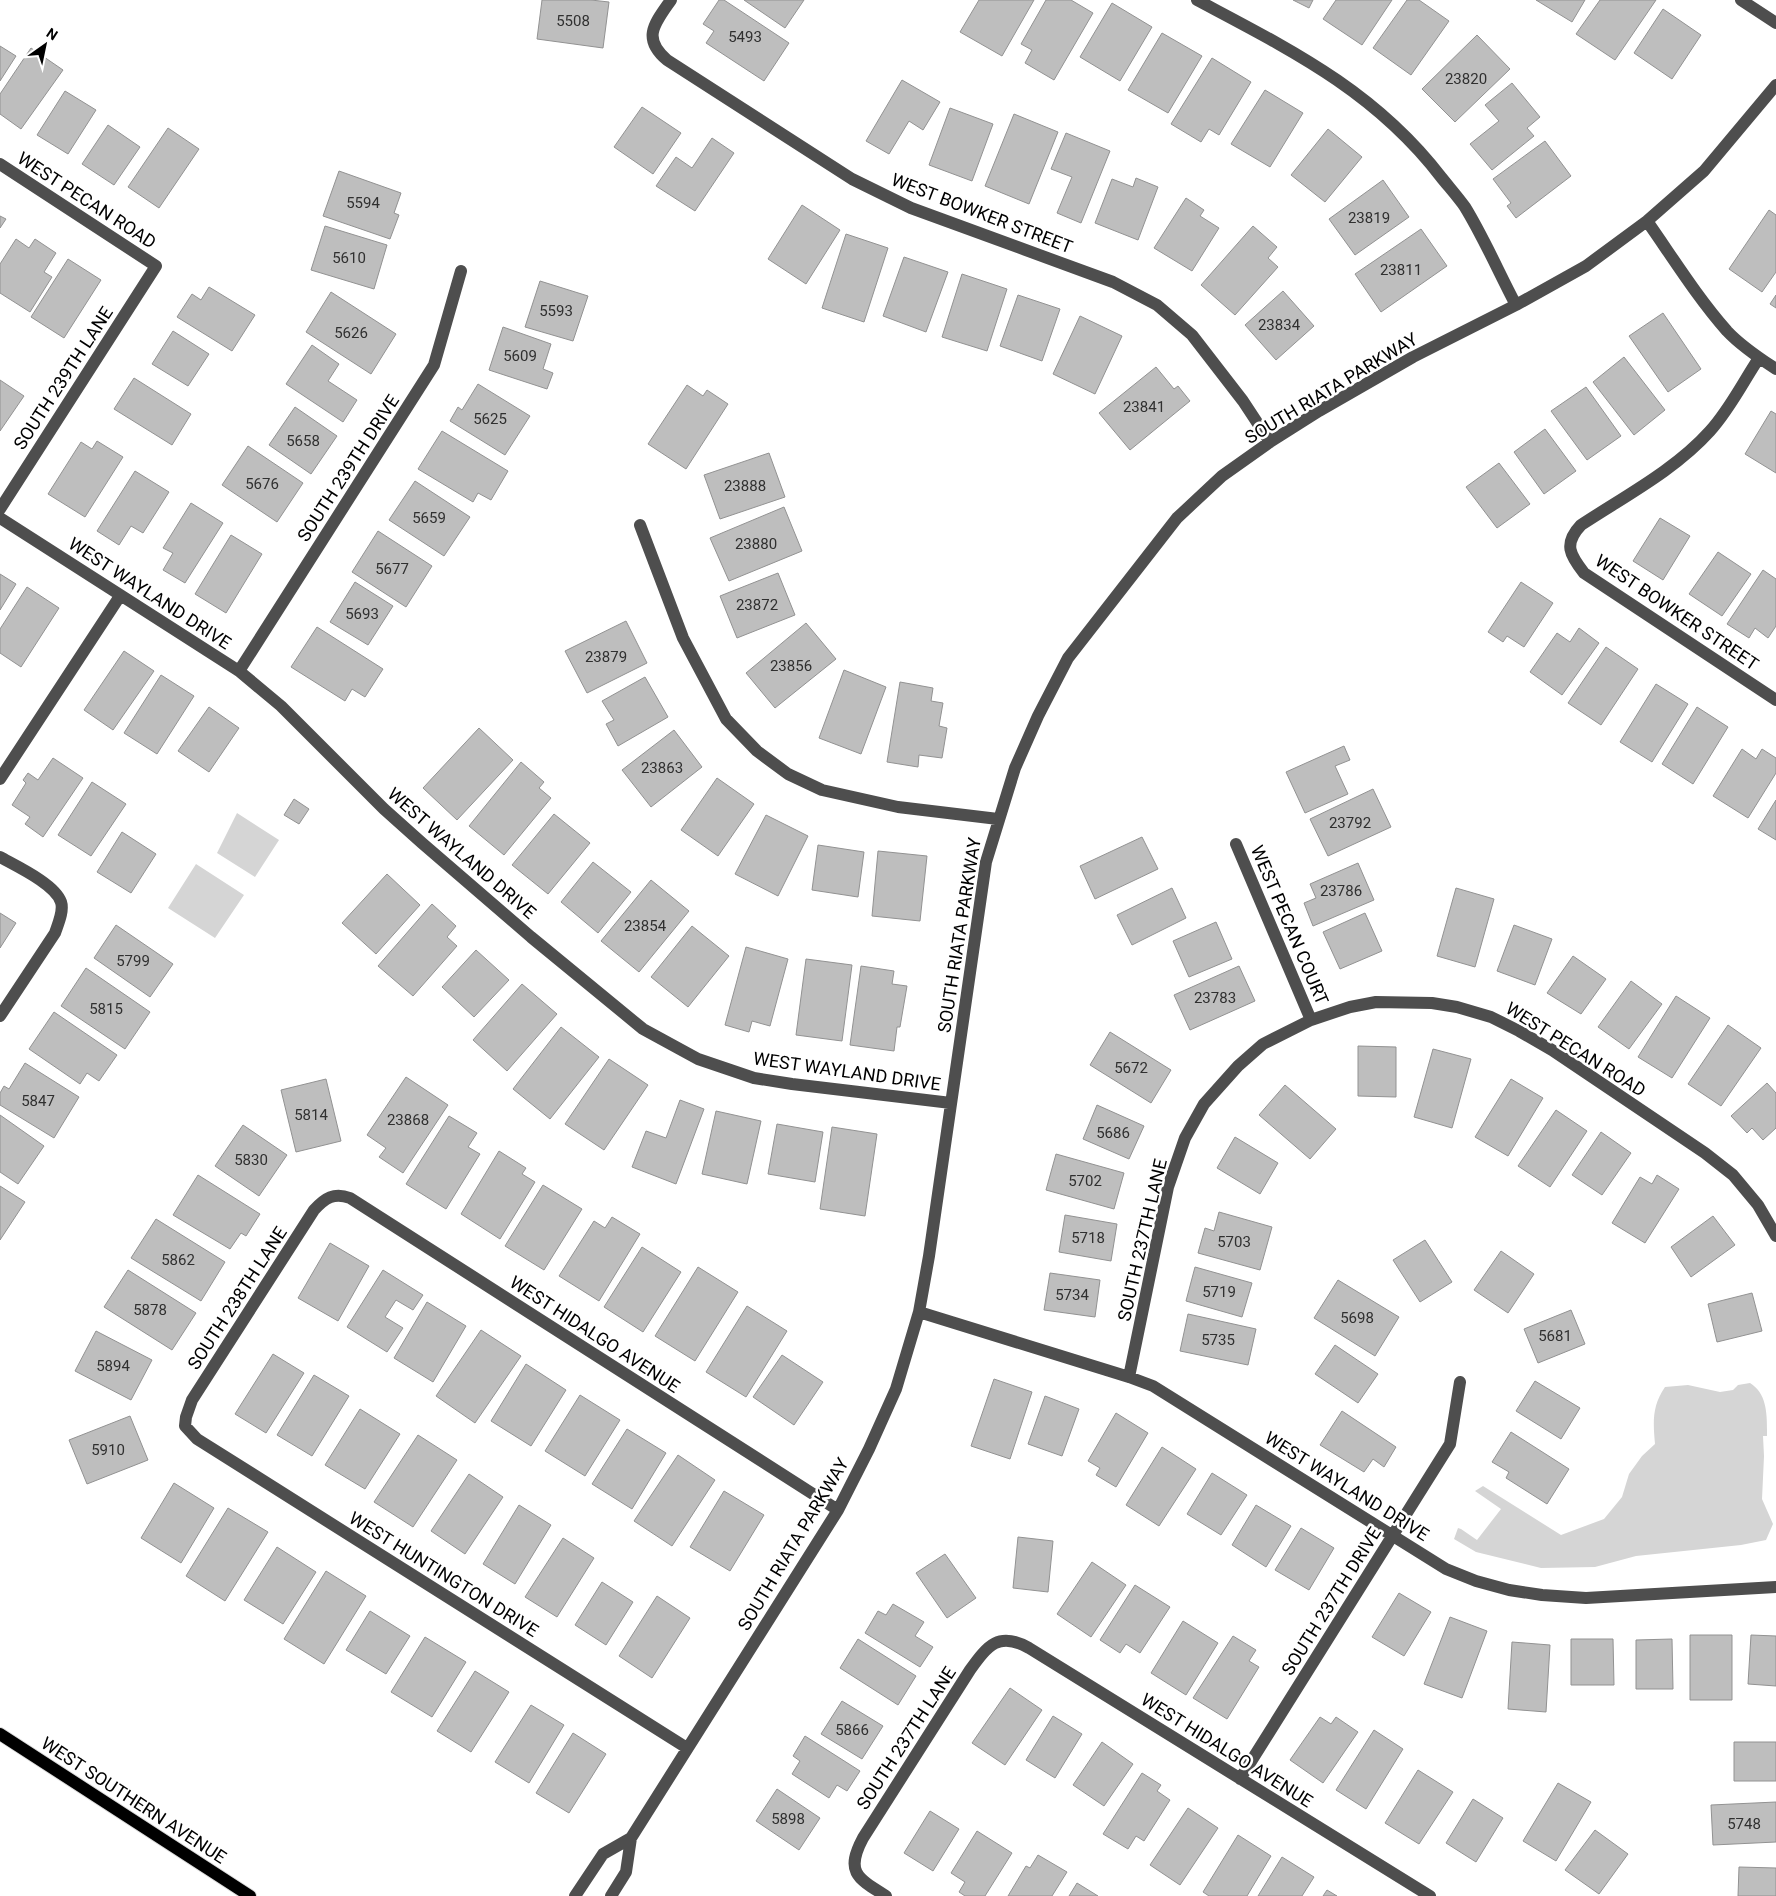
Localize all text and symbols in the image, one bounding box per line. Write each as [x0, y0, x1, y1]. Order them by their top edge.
house number: 5508 [556, 12, 590, 30]
north arrow [20, 20, 70, 70]
text: N [44, 25, 61, 44]
house number: 5493 [728, 28, 762, 46]
house number: 23820 [1445, 70, 1487, 88]
street label: WEST PECAN ROAD [14, 147, 160, 253]
street label: WEST BOWKER STREET [888, 169, 1076, 257]
house number: 5594 [346, 194, 380, 212]
house number: 23819 [1348, 209, 1390, 227]
house number: 5610 [332, 249, 366, 267]
house number: 23811 [1380, 261, 1422, 279]
house number: 5593 [539, 302, 573, 320]
street label: SOUTH 239TH LANE [9, 303, 117, 453]
house number: 23834 [1258, 316, 1301, 334]
house number: 5626 [334, 324, 368, 342]
street label: SOUTH RIATA PARKWAY [1241, 328, 1421, 448]
house number: 5609 [503, 347, 537, 365]
street label: SOUTH 239TH DRIVE [293, 391, 403, 545]
house number: 23841 [1123, 398, 1165, 416]
house number: 5625 [473, 410, 507, 428]
house number: 5658 [286, 432, 320, 450]
house number: 5676 [245, 475, 279, 493]
house number: 23888 [724, 477, 766, 495]
house number: 5659 [412, 509, 446, 527]
street label: WEST WAYLAND DRIVE [65, 533, 235, 653]
house number: 23880 [735, 535, 777, 553]
street label: WEST BOWKER STREET [1591, 550, 1763, 675]
house number: 5677 [375, 560, 409, 578]
house number: 23872 [736, 596, 778, 614]
house number: 5693 [345, 605, 379, 623]
house number: 23879 [585, 648, 627, 666]
house number: 23856 [770, 657, 812, 675]
house number: 23863 [641, 759, 683, 777]
street label: WEST WAYLAND DRIVE [384, 783, 540, 923]
house number: 23792 [1329, 814, 1371, 832]
street label: SOUTH RIATA PARKWAY [933, 836, 985, 1034]
street label: WEST PECAN COURT [1247, 842, 1333, 1008]
house number: 23786 [1320, 882, 1362, 900]
house number: 23854 [624, 917, 667, 935]
house number: 5799 [116, 952, 150, 970]
house number: 23783 [1194, 989, 1236, 1007]
street label: WEST PECAN ROAD [1502, 997, 1650, 1101]
house number: 5815 [89, 1000, 123, 1018]
street label: WEST WAYLAND DRIVE [752, 1047, 942, 1095]
house number: 5672 [1114, 1059, 1148, 1077]
house number: 5847 [21, 1092, 55, 1110]
house number: 5814 [294, 1106, 328, 1124]
house number: 23868 [387, 1111, 429, 1129]
house number: 5686 [1096, 1124, 1130, 1142]
house number: 5830 [234, 1151, 268, 1169]
street label: SOUTH 237TH LANE [1113, 1157, 1171, 1323]
house number: 5702 [1068, 1172, 1102, 1190]
street label: SOUTH 238TH LANE [183, 1223, 291, 1373]
house number: 5718 [1071, 1229, 1105, 1247]
house number: 5703 [1217, 1233, 1251, 1251]
house number: 5862 [161, 1251, 195, 1269]
street label: WEST HIDALGO AVENUE [506, 1271, 684, 1397]
house number: 5719 [1202, 1283, 1236, 1301]
house number: 5734 [1055, 1286, 1089, 1304]
house number: 5878 [133, 1301, 167, 1319]
house number: 5698 [1340, 1309, 1374, 1327]
house number: 5681 [1538, 1327, 1572, 1345]
house number: 5735 [1201, 1331, 1235, 1349]
house number: 5894 [96, 1357, 130, 1375]
street label: WEST WAYLAND DRIVE [1261, 1427, 1433, 1545]
house number: 5910 [91, 1441, 125, 1459]
street label: SOUTH RIATA PARKWAY [733, 1454, 853, 1634]
street label: WEST HUNTINGTON DRIVE [345, 1507, 543, 1641]
street label: SOUTH 237TH DRIVE [1277, 1523, 1385, 1679]
street label: SOUTH 237TH LANE [852, 1663, 960, 1813]
street label: WEST HIDALGO AVENUE [1137, 1689, 1317, 1811]
house number: 5866 [835, 1721, 869, 1739]
street label: WEST SOUTHERN AVENUE [38, 1732, 230, 1868]
house number: 5898 [771, 1810, 805, 1828]
house number: 5748 [1727, 1815, 1761, 1833]

